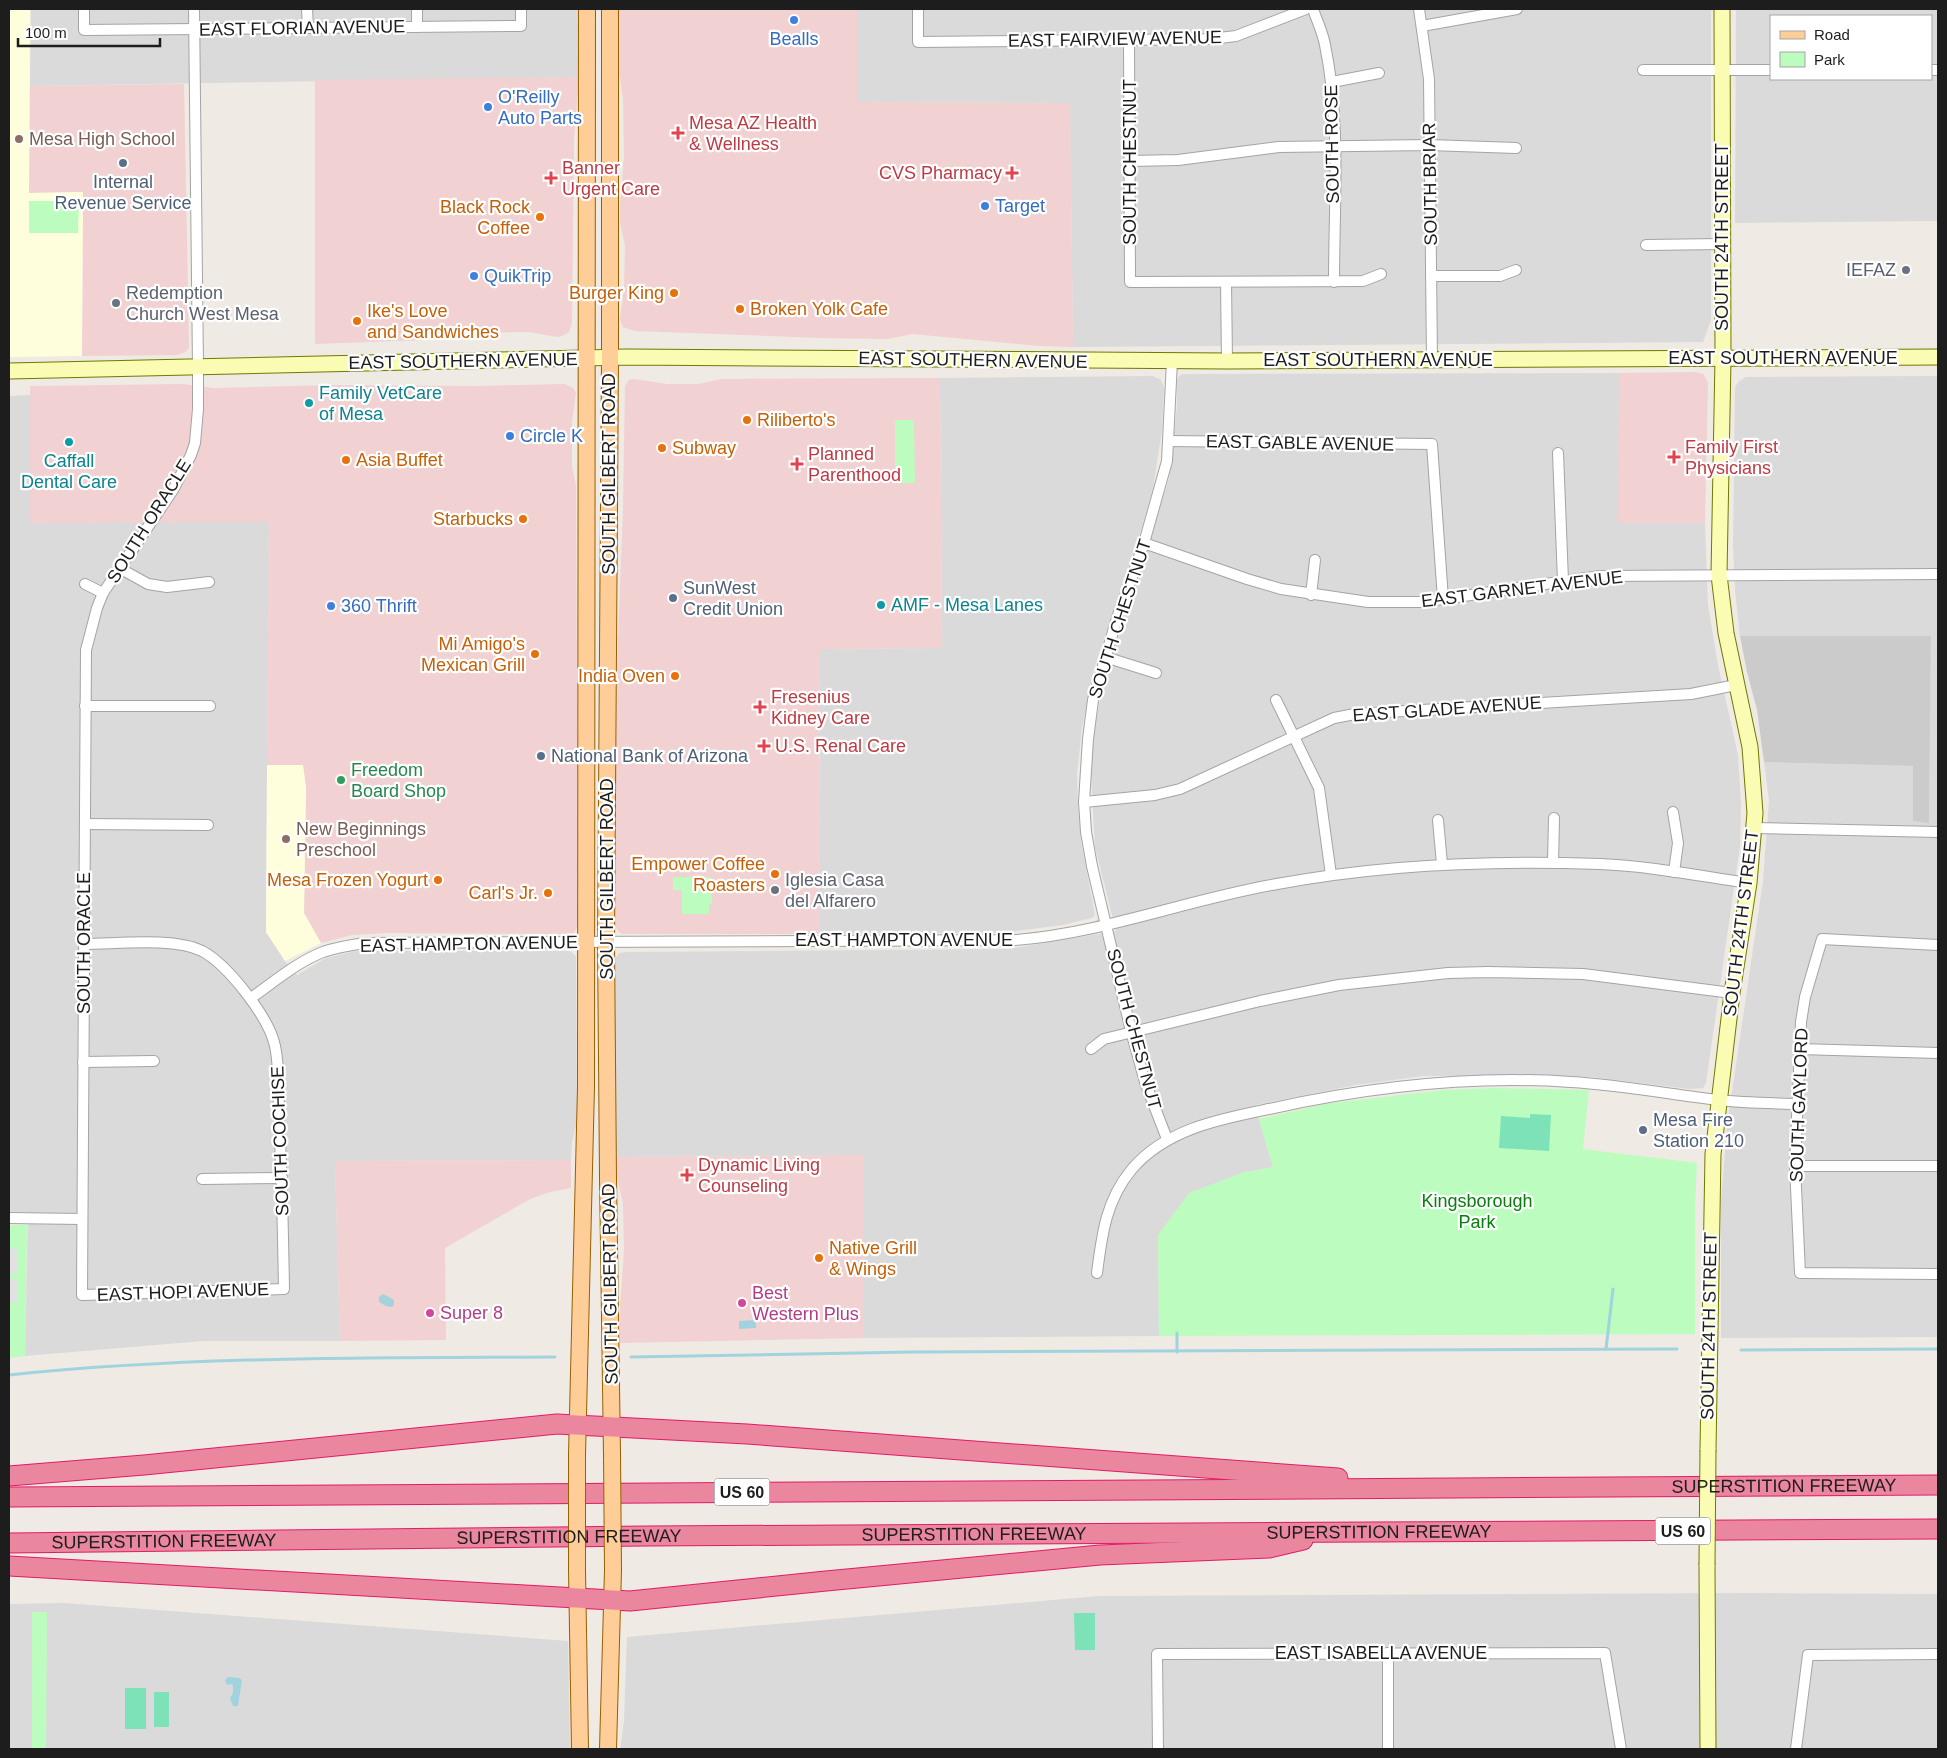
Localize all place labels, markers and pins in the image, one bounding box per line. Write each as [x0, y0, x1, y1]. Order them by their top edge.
marker: Bealls [788, 14, 800, 26]
place label: Bealls [769, 29, 819, 49]
place label: O'Reilly Auto Parts [498, 87, 582, 128]
marker: O'Reilly Auto Parts [482, 101, 494, 113]
place label: Mesa AZ Health & Wellness [689, 113, 817, 154]
marker: Mesa AZ Health & Wellness [671, 126, 685, 140]
place label: Mesa High School [29, 129, 175, 149]
marker: Mesa High School [13, 133, 25, 145]
marker: Internal Revenue Service [117, 157, 129, 169]
place label: Banner Urgent Care [562, 158, 660, 199]
place label: CVS Pharmacy [879, 163, 1002, 183]
marker: CVS Pharmacy [1006, 167, 1018, 179]
marker: Banner Urgent Care [544, 171, 558, 185]
place label: Internal Revenue Service [54, 172, 192, 213]
place label: Target [995, 196, 1045, 216]
place label: Black Rock Coffee [440, 197, 531, 238]
marker: Target [979, 200, 991, 212]
marker: Black Rock Coffee [534, 211, 546, 223]
place label: IEFAZ [1846, 260, 1896, 280]
marker: IEFAZ [1900, 264, 1912, 276]
place label: QuikTrip [484, 266, 551, 286]
marker: QuikTrip [468, 270, 480, 282]
place label: Redemption Church West Mesa [126, 283, 280, 324]
place label: Burger King [569, 283, 664, 303]
marker: Burger King [668, 287, 680, 299]
marker: Redemption Church West Mesa [110, 297, 122, 309]
place label: Broken Yolk Cafe [750, 299, 888, 319]
place label: Ike's Love and Sandwiches [367, 301, 499, 342]
marker: Broken Yolk Cafe [734, 303, 746, 315]
marker: Ike's Love and Sandwiches [351, 315, 363, 327]
place label: Family VetCare of Mesa [319, 383, 442, 424]
marker: Family VetCare of Mesa [303, 397, 315, 409]
place label: Riliberto's [757, 410, 835, 430]
marker: Riliberto's [741, 414, 753, 426]
place label: Circle K [520, 426, 583, 446]
marker: Circle K [504, 430, 516, 442]
marker: Caffall Dental Care [63, 436, 75, 448]
place label: Family First Physicians [1685, 437, 1778, 478]
place label: Subway [672, 438, 736, 458]
marker: Subway [656, 442, 668, 454]
place label: Planned Parenthood [808, 444, 901, 485]
place label: Asia Buffet [356, 450, 443, 470]
marker: Family First Physicians [1667, 450, 1681, 464]
place label: Caffall Dental Care [21, 451, 117, 492]
marker: Asia Buffet [340, 454, 352, 466]
marker: Planned Parenthood [790, 457, 804, 471]
place label: Starbucks [433, 509, 513, 529]
marker: Starbucks [517, 513, 529, 525]
place label: SunWest Credit Union [683, 578, 783, 619]
marker: SunWest Credit Union [667, 592, 679, 604]
place label: AMF - Mesa Lanes [891, 595, 1043, 615]
place label: 360 Thrift [341, 596, 417, 616]
marker: AMF - Mesa Lanes [875, 599, 887, 611]
marker: 360 Thrift [325, 600, 337, 612]
place label: Mi Amigo's Mexican Grill [421, 634, 525, 675]
marker: Mi Amigo's Mexican Grill [529, 648, 541, 660]
place label: India Oven [578, 666, 665, 686]
marker: India Oven [669, 670, 681, 682]
place label: Fresenius Kidney Care [771, 687, 870, 728]
marker: Fresenius Kidney Care [753, 700, 767, 714]
place label: U.S. Renal Care [775, 736, 906, 756]
marker: U.S. Renal Care [757, 739, 771, 753]
place label: National Bank of Arizona [551, 746, 749, 766]
marker: National Bank of Arizona [535, 750, 547, 762]
place label: Freedom Board Shop [351, 760, 446, 801]
marker: Freedom Board Shop [335, 774, 347, 786]
place label: New Beginnings Preschool [296, 819, 426, 860]
marker: New Beginnings Preschool [280, 833, 292, 845]
place label: Empower Coffee Roasters [631, 854, 765, 895]
marker: Empower Coffee Roasters [769, 868, 781, 880]
place label: Mesa Frozen Yogurt [267, 870, 428, 890]
place label: Iglesia Casa del Alfarero [785, 870, 885, 911]
marker: Mesa Frozen Yogurt [432, 874, 444, 886]
place label: Carl's Jr. [469, 883, 538, 903]
marker: Iglesia Casa del Alfarero [769, 884, 781, 896]
marker: Carl's Jr. [542, 887, 554, 899]
place label: Mesa Fire Station 210 [1653, 1110, 1744, 1151]
marker: Mesa Fire Station 210 [1637, 1124, 1649, 1136]
place label: Dynamic Living Counseling [698, 1155, 820, 1196]
marker: Dynamic Living Counseling [680, 1168, 694, 1182]
place label: Native Grill & Wings [829, 1238, 917, 1279]
marker: Native Grill & Wings [813, 1252, 825, 1264]
place label: Best Western Plus [752, 1283, 859, 1324]
marker: Best Western Plus [736, 1297, 748, 1309]
place label: Super 8 [440, 1303, 503, 1323]
marker: Super 8 [424, 1307, 436, 1319]

